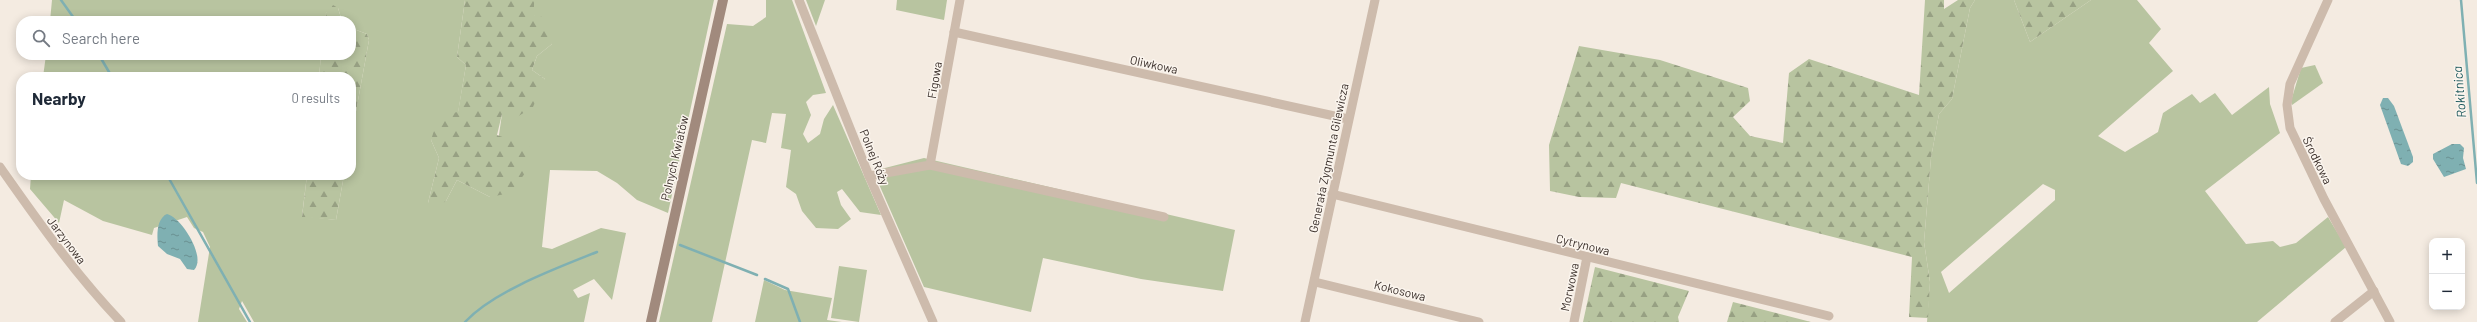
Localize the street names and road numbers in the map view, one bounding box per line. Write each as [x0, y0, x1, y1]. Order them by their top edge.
street label: Oliwkowa [1129, 52, 1179, 76]
street label: Figowa [924, 60, 944, 100]
street label: Generała Zygmunta Gilewicza [1305, 82, 1351, 234]
street label: Polnych Kwiatów [657, 114, 691, 202]
street label: Polnej Róży [857, 127, 893, 187]
street label: Środkowa [2300, 134, 2336, 186]
street label: Jarzynowa [45, 214, 89, 266]
street label: Cytrynowa [1555, 231, 1611, 257]
street label: Morwowa [1557, 261, 1581, 313]
street label: Kokosowa [1373, 277, 1427, 303]

